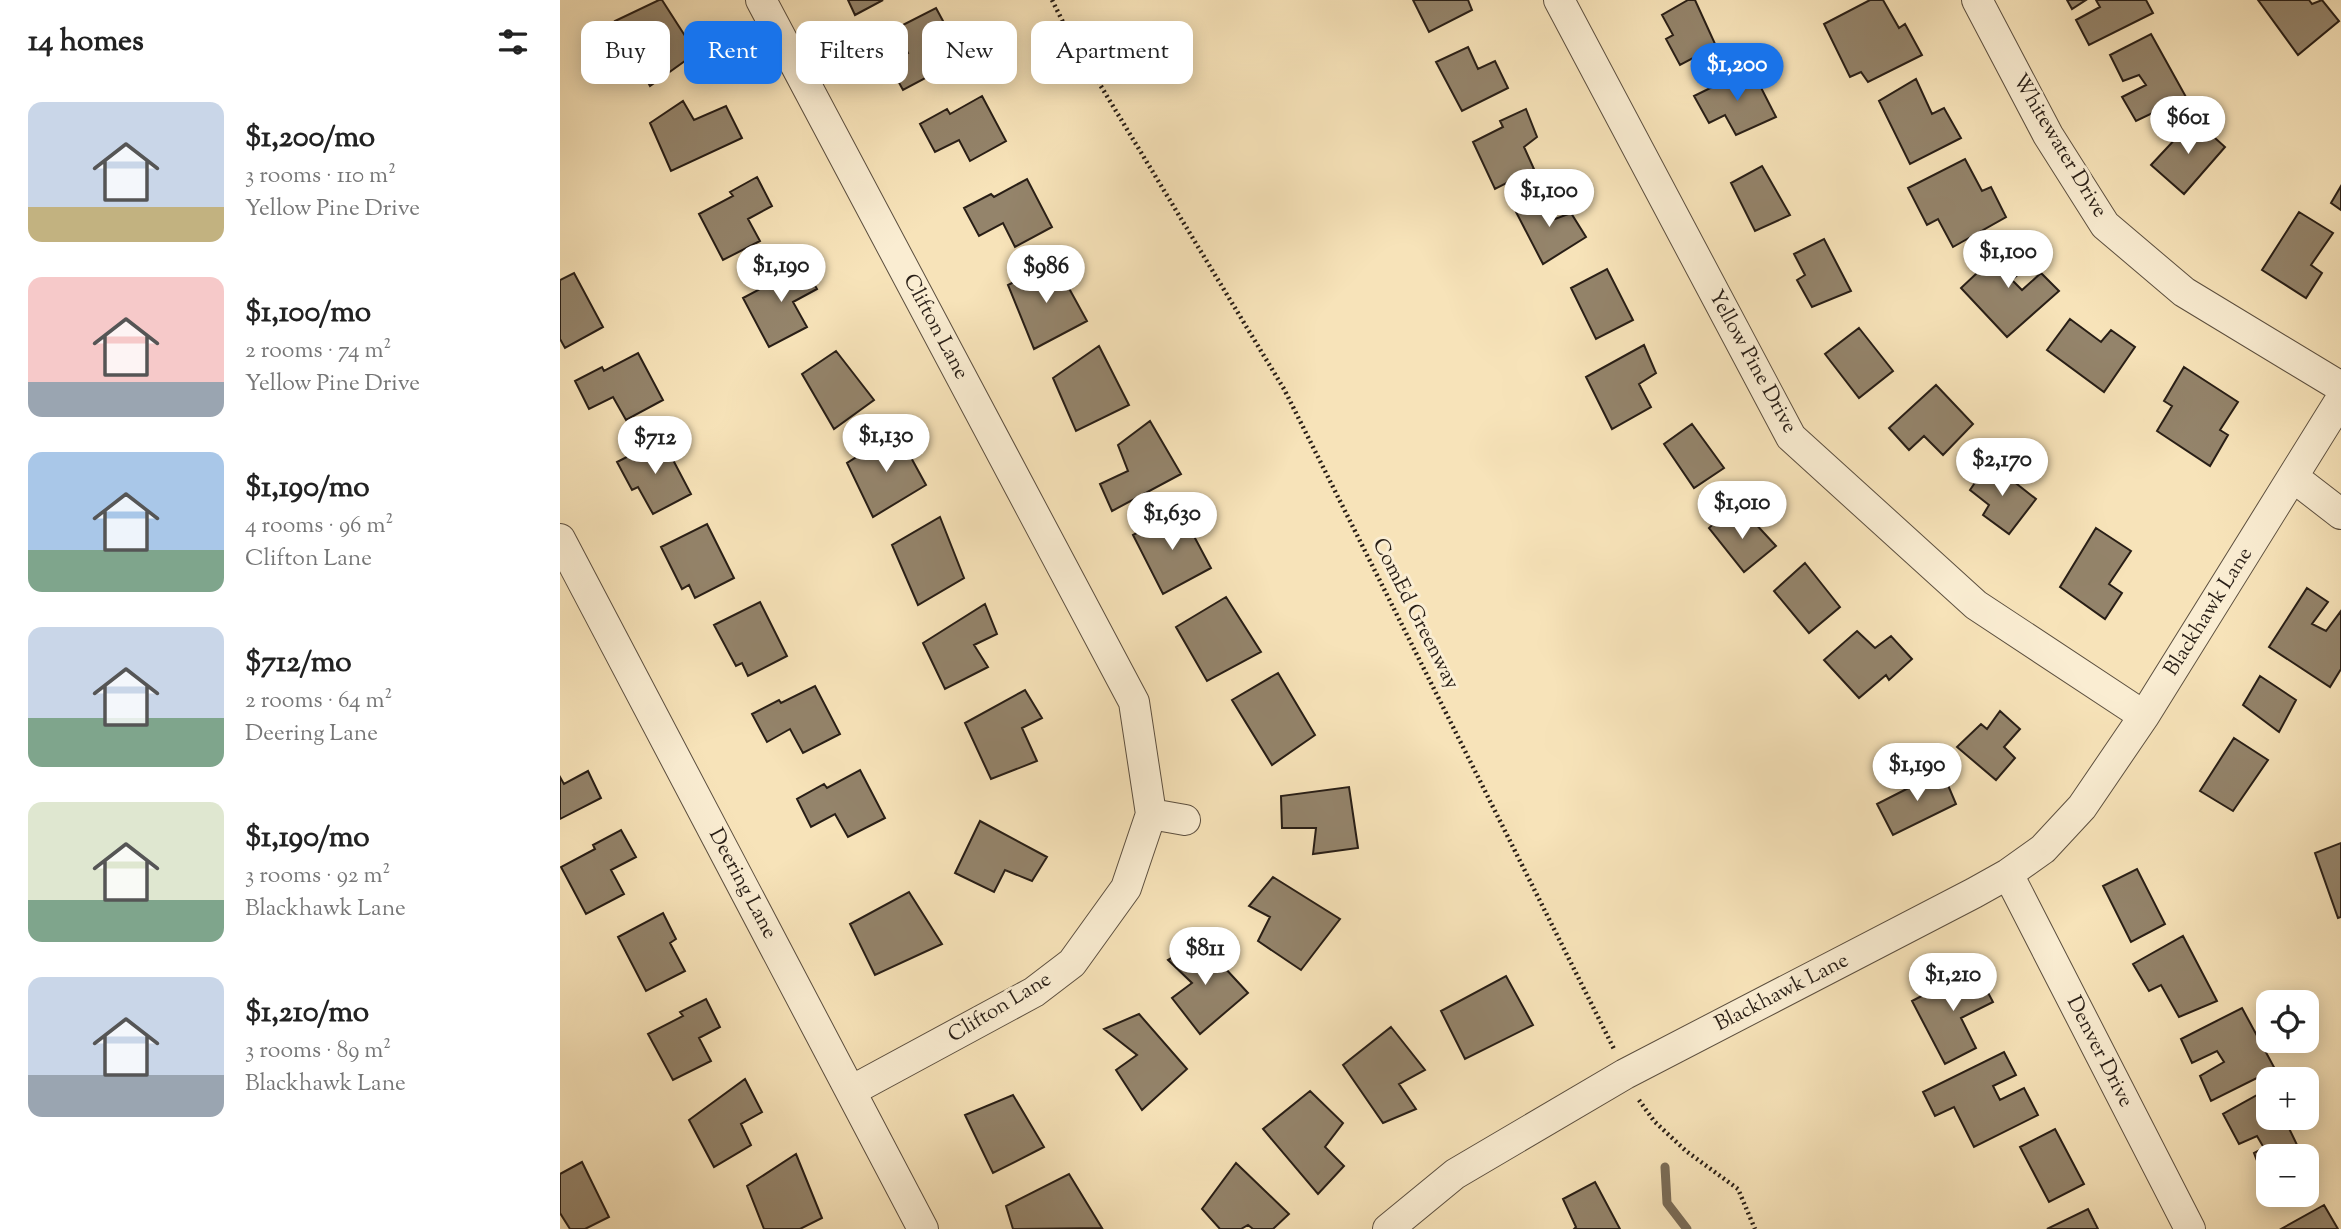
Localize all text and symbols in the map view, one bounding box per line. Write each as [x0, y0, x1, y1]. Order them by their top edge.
text: 14 homes [28, 21, 144, 64]
chip: Buy [581, 21, 670, 84]
chip: Rent [684, 21, 782, 84]
chip: Filters [796, 21, 908, 84]
chip: New [922, 21, 1017, 84]
chip: Apartment [1031, 21, 1193, 84]
icon: filters [494, 23, 532, 61]
pin: $1,200 [1680, 43, 1794, 103]
text: $1,200 [1707, 49, 1767, 82]
street label: Whitewater Drive [2004, 68, 2114, 224]
pin: $601 [2147, 96, 2229, 156]
text: $601 [2166, 102, 2210, 135]
text: $1,200/mo [245, 117, 375, 160]
icon: home [84, 130, 168, 214]
text: 3 rooms · 110 m² [245, 160, 396, 193]
pin: $1,100 [1492, 170, 1606, 229]
text: $1,100 [1520, 175, 1578, 208]
text: Yellow Pine Drive [245, 193, 420, 226]
pin: $1,100 [1951, 230, 2065, 290]
text: $1,100 [1979, 236, 2037, 269]
pin: $1,190 [724, 244, 838, 304]
pin: $986 [1005, 246, 1087, 305]
text: $1,190 [753, 250, 809, 283]
text: $986 [1023, 251, 1069, 284]
street label: Clifton Lane [895, 269, 975, 385]
street label: Yellow Pine Drive [1700, 285, 1804, 439]
text: $1,100/mo [245, 292, 371, 335]
icon: home [84, 305, 168, 389]
text: 2 rooms · 74 m² [245, 335, 391, 368]
text: Yellow Pine Drive [245, 368, 420, 401]
pin: $1,130 [829, 414, 943, 474]
pin: $712 [614, 416, 696, 476]
text: $1,130 [859, 420, 913, 453]
text: $712 [634, 422, 676, 455]
pin: $2,170 [1945, 438, 2059, 498]
text: $2,170 [1972, 444, 2032, 477]
text: $1,190/mo [245, 467, 370, 510]
icon: home [84, 480, 168, 564]
pin: $1,010 [1685, 482, 1799, 541]
text: $1,010 [1714, 487, 1770, 520]
pin: $1,630 [1115, 492, 1229, 552]
text: $1,630 [1143, 498, 1201, 531]
text: 4 rooms · 96 m² [245, 510, 393, 543]
street label: ComEd Greenway [1364, 533, 1466, 695]
street label: Blackhawk Lane [2157, 542, 2261, 682]
text: Clifton Lane [245, 543, 372, 576]
text: $712/mo [245, 642, 352, 685]
icon: home [84, 655, 168, 739]
text: 2 rooms · 64 m² [245, 685, 392, 718]
text: Deering Lane [245, 718, 378, 751]
pin: $1,190 [1860, 744, 1974, 803]
text: $1,190 [1889, 749, 1945, 782]
text: $1,190/mo [245, 817, 370, 860]
street label: Deering Lane [700, 823, 784, 945]
icon: home [84, 830, 168, 914]
text: 3 rooms · 92 m² [245, 860, 390, 893]
text: Blackhawk Lane [245, 893, 406, 926]
pin: $811 [1164, 928, 1246, 987]
text: $811 [1185, 933, 1225, 966]
street label: Blackhawk Lane [1710, 946, 1854, 1040]
pin: $1,210 [1896, 954, 2010, 1013]
text: $1,210 [1925, 959, 1981, 992]
street label: Clifton Lane [943, 965, 1057, 1051]
map controls [2256, 990, 2319, 1207]
button: locate [2256, 990, 2319, 1053]
street label: Denver Drive [2058, 991, 2140, 1113]
text: $1,210/mo [245, 992, 369, 1035]
icon: home [84, 1005, 168, 1089]
text: 3 rooms · 89 m² [245, 1035, 391, 1068]
button: + [2256, 1067, 2319, 1130]
text: Blackhawk Lane [245, 1068, 406, 1101]
button: − [2256, 1144, 2319, 1207]

